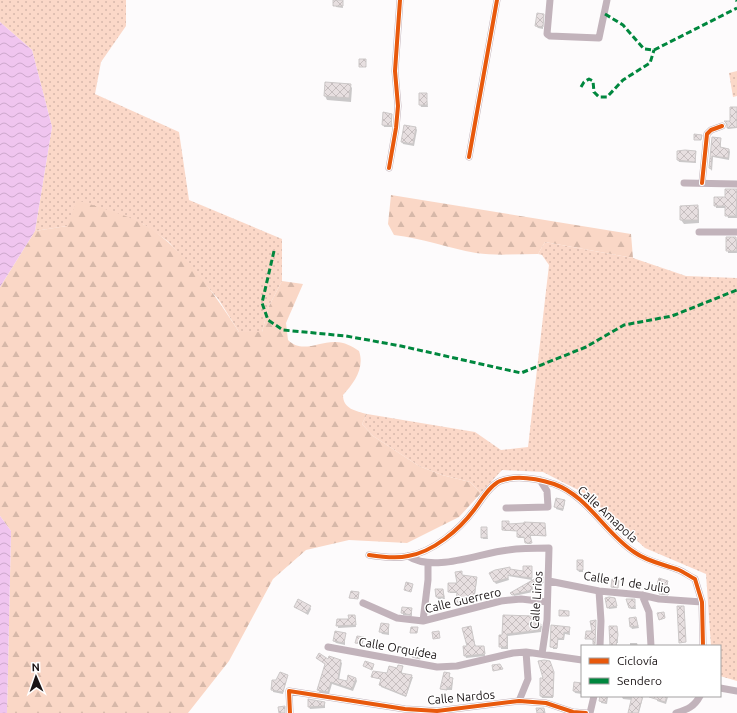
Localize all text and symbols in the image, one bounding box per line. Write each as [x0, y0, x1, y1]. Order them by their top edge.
street label: Calle Amapola [575, 483, 641, 545]
street label: Calle 11 de Julio [583, 569, 671, 595]
street label: Calle Lirios [527, 571, 545, 629]
street label: Calle Guerrero [424, 585, 502, 615]
street label: Calle Orquídea [358, 635, 438, 661]
legend [581, 645, 721, 697]
text: Ciclovía [617, 654, 658, 667]
north arrow [16, 657, 56, 697]
text: N [31, 661, 40, 673]
text: Sendero [617, 674, 662, 687]
street label: Calle Nardos [427, 688, 495, 706]

